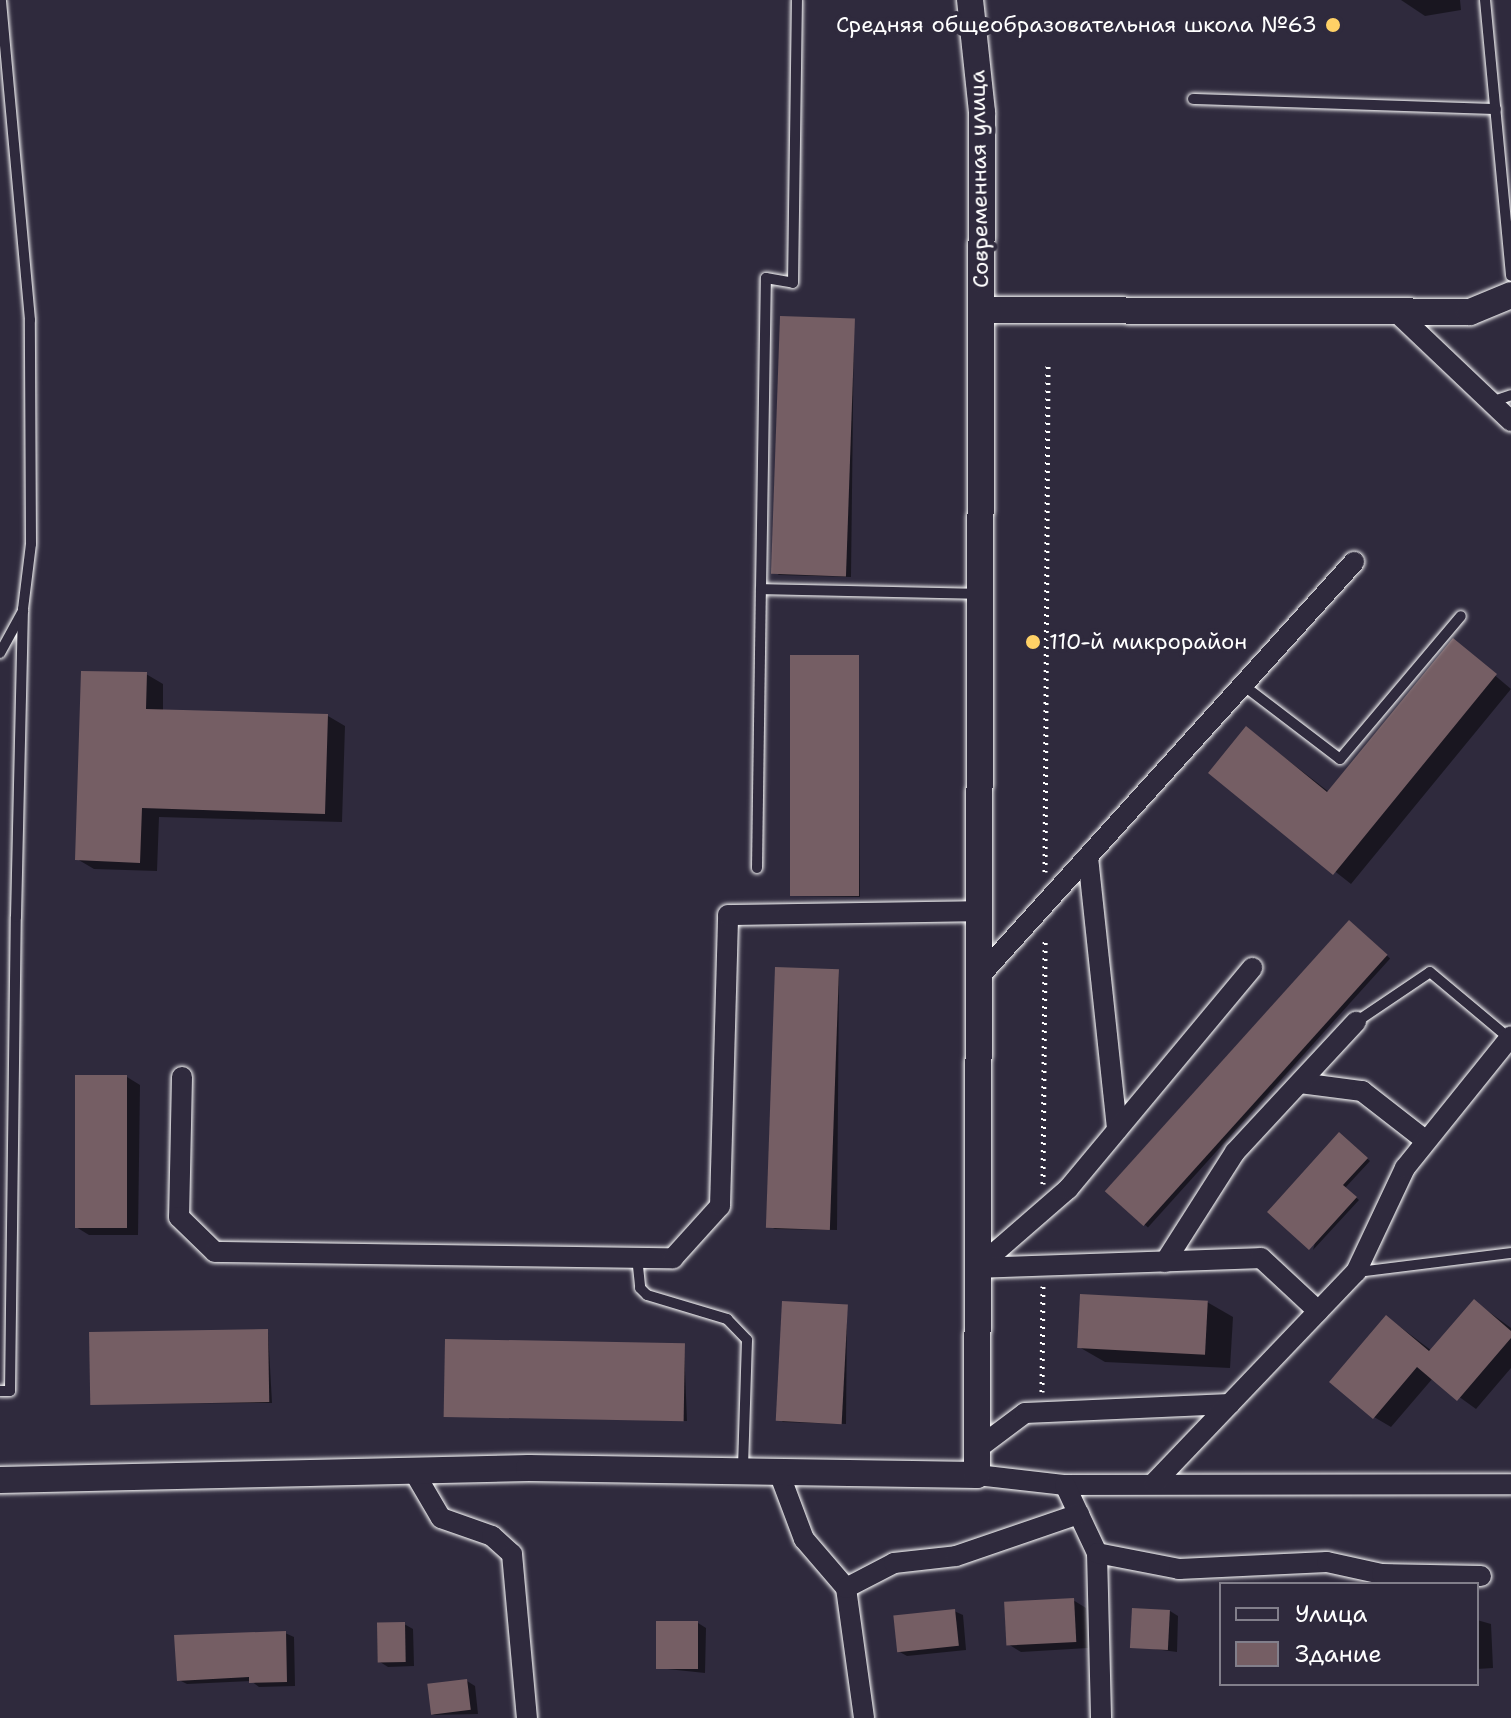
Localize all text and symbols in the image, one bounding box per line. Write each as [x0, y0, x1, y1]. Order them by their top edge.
place label: Средняя общеобразовательная школа №63 [836, 12, 1317, 38]
marker: Средняя общеобразовательная школа №63 [1324, 16, 1342, 34]
street label: Современная улица [964, 70, 994, 288]
place label: 110-й микрорайон [1049, 629, 1247, 655]
marker: 110-й микрорайон [1024, 633, 1042, 651]
legend [1219, 1582, 1479, 1686]
text: Улица [1295, 1598, 1368, 1630]
text: Здание [1295, 1638, 1382, 1670]

